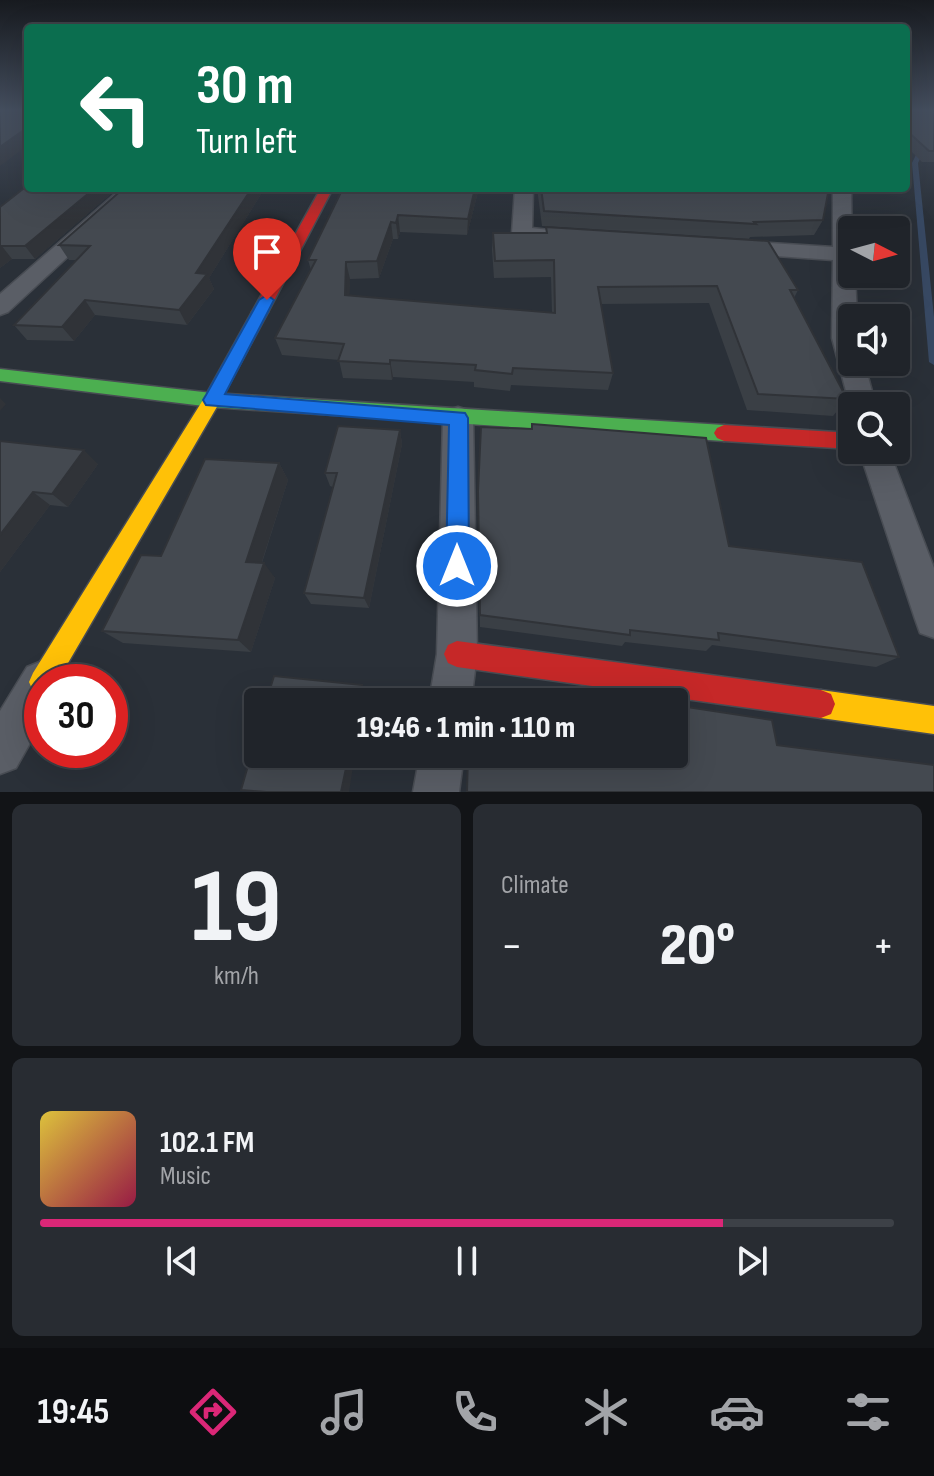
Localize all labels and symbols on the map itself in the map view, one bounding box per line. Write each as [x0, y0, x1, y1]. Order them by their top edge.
north arrow [838, 216, 910, 288]
pin [233, 218, 301, 300]
position arrow [415, 524, 499, 608]
speed limit sign: 30 [24, 664, 128, 768]

